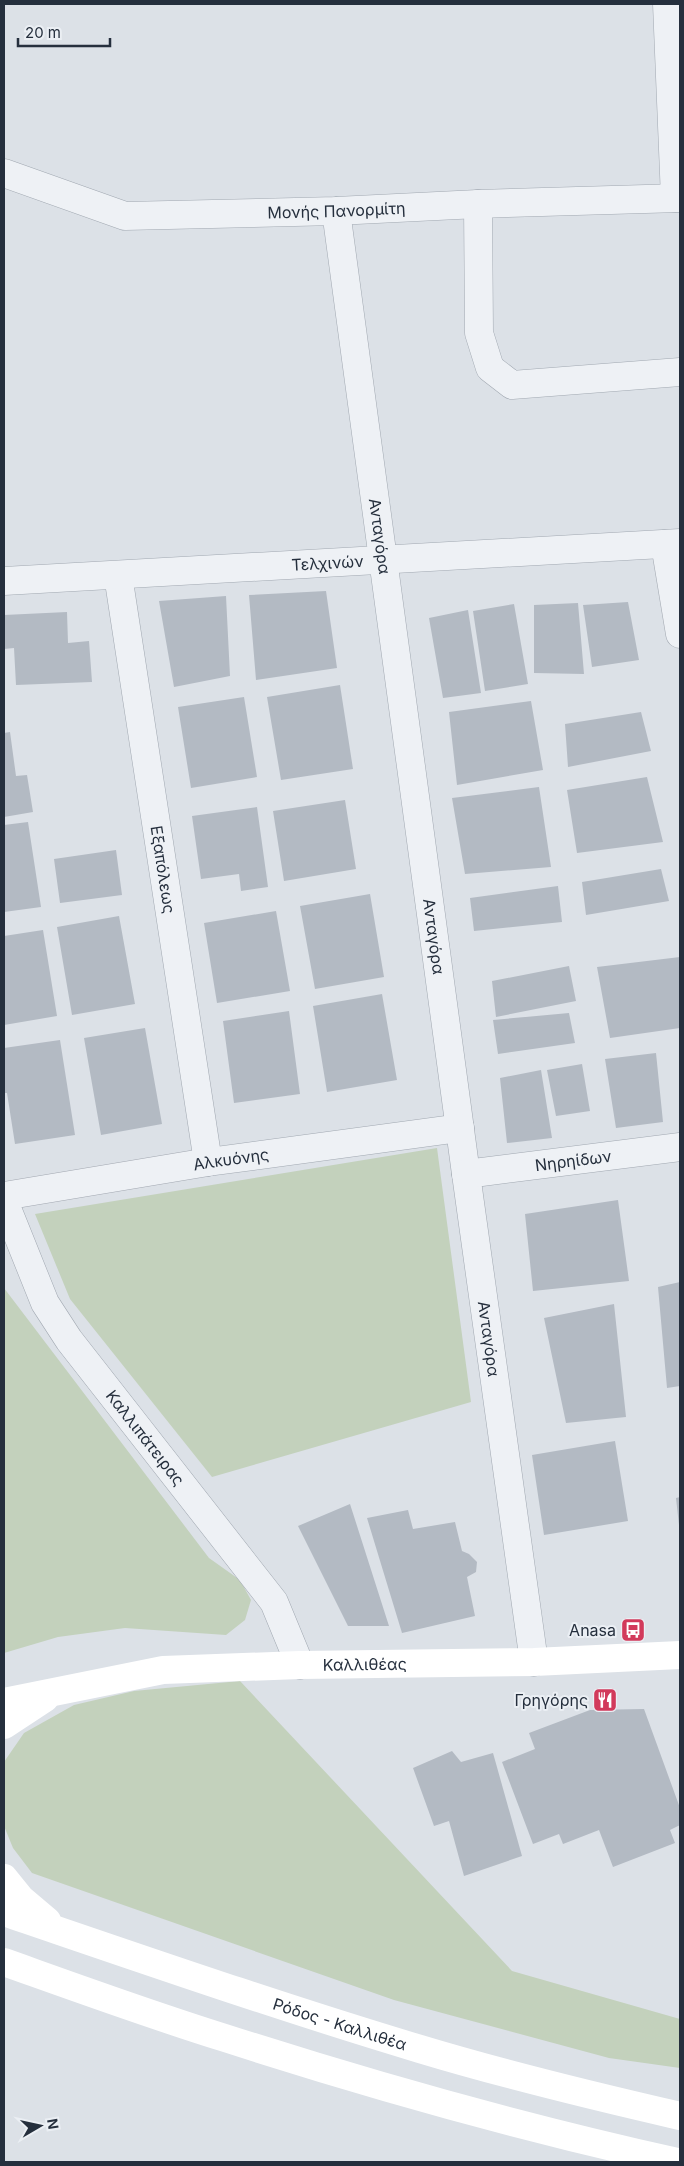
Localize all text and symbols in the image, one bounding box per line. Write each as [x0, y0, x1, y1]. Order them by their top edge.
scale bar [18, 15, 110, 47]
text: 20 m [25, 23, 61, 42]
street label: Μονής Πανορμίτη [267, 198, 406, 223]
street label: Ανταγόρα [365, 497, 395, 575]
street label: Τελχινών [291, 551, 364, 575]
street label: Εξαπόλεως [147, 824, 180, 915]
street label: Ανταγόρα [419, 897, 449, 976]
street label: Αλκυόνης [192, 1144, 270, 1174]
street label: Νηρηίδων [534, 1146, 613, 1175]
street label: Ανταγόρα [474, 1299, 504, 1378]
street label: Καλλιπάτειρας [102, 1386, 189, 1489]
bus stop icon: Anasa [620, 1617, 646, 1643]
place label: Anasa [569, 1620, 616, 1640]
street label: Καλλιθέας [323, 1654, 407, 1675]
restaurant icon: Γρηγόρης [592, 1687, 618, 1713]
place label: Γρηγόρης [515, 1690, 588, 1710]
street label: Ρόδος - Καλλιθέα [270, 1993, 409, 2054]
north arrow [15, 2101, 65, 2151]
text: N [44, 2117, 63, 2130]

